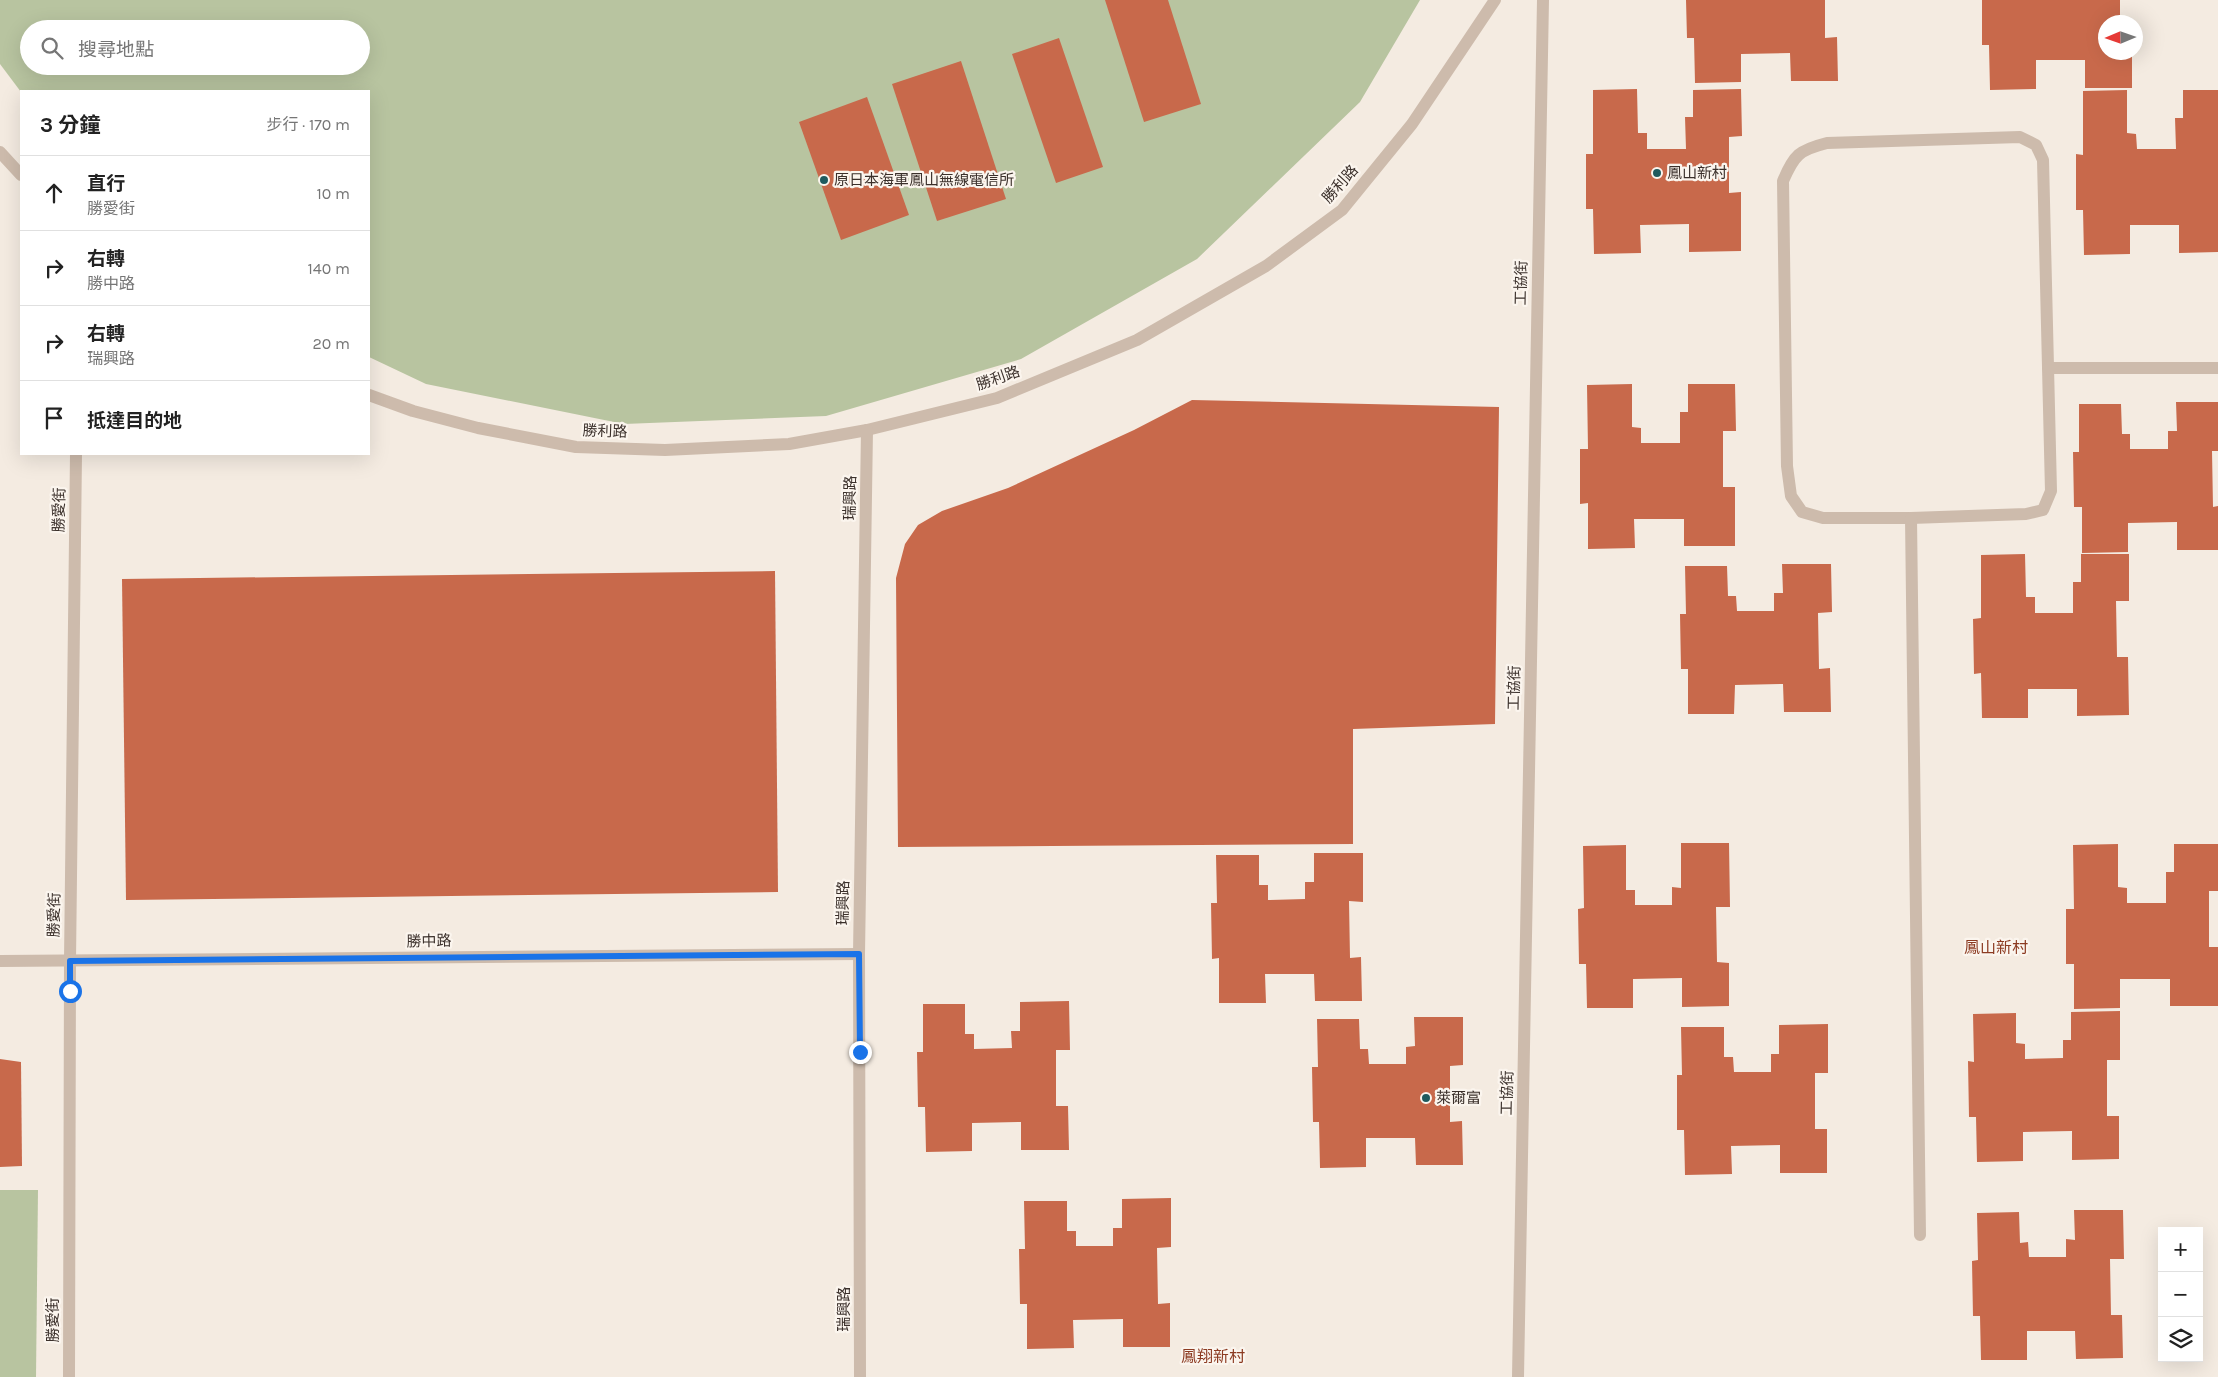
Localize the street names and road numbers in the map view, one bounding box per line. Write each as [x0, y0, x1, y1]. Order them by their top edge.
street label: 勝利路 [1318, 161, 1362, 207]
street label: 工協街 [1512, 260, 1530, 306]
street label: 勝利路 [974, 362, 1022, 394]
street label: 勝利路 [582, 421, 628, 441]
street label: 瑞興路 [841, 475, 859, 521]
street label: 勝愛街 [50, 487, 68, 533]
street label: 工協街 [1505, 665, 1523, 711]
street label: 瑞興路 [834, 880, 852, 926]
street label: 勝愛街 [45, 892, 63, 938]
street label: 勝中路 [406, 932, 452, 950]
street label: 工協街 [1498, 1070, 1516, 1116]
street label: 瑞興路 [835, 1286, 853, 1332]
street label: 勝愛街 [44, 1297, 62, 1343]

